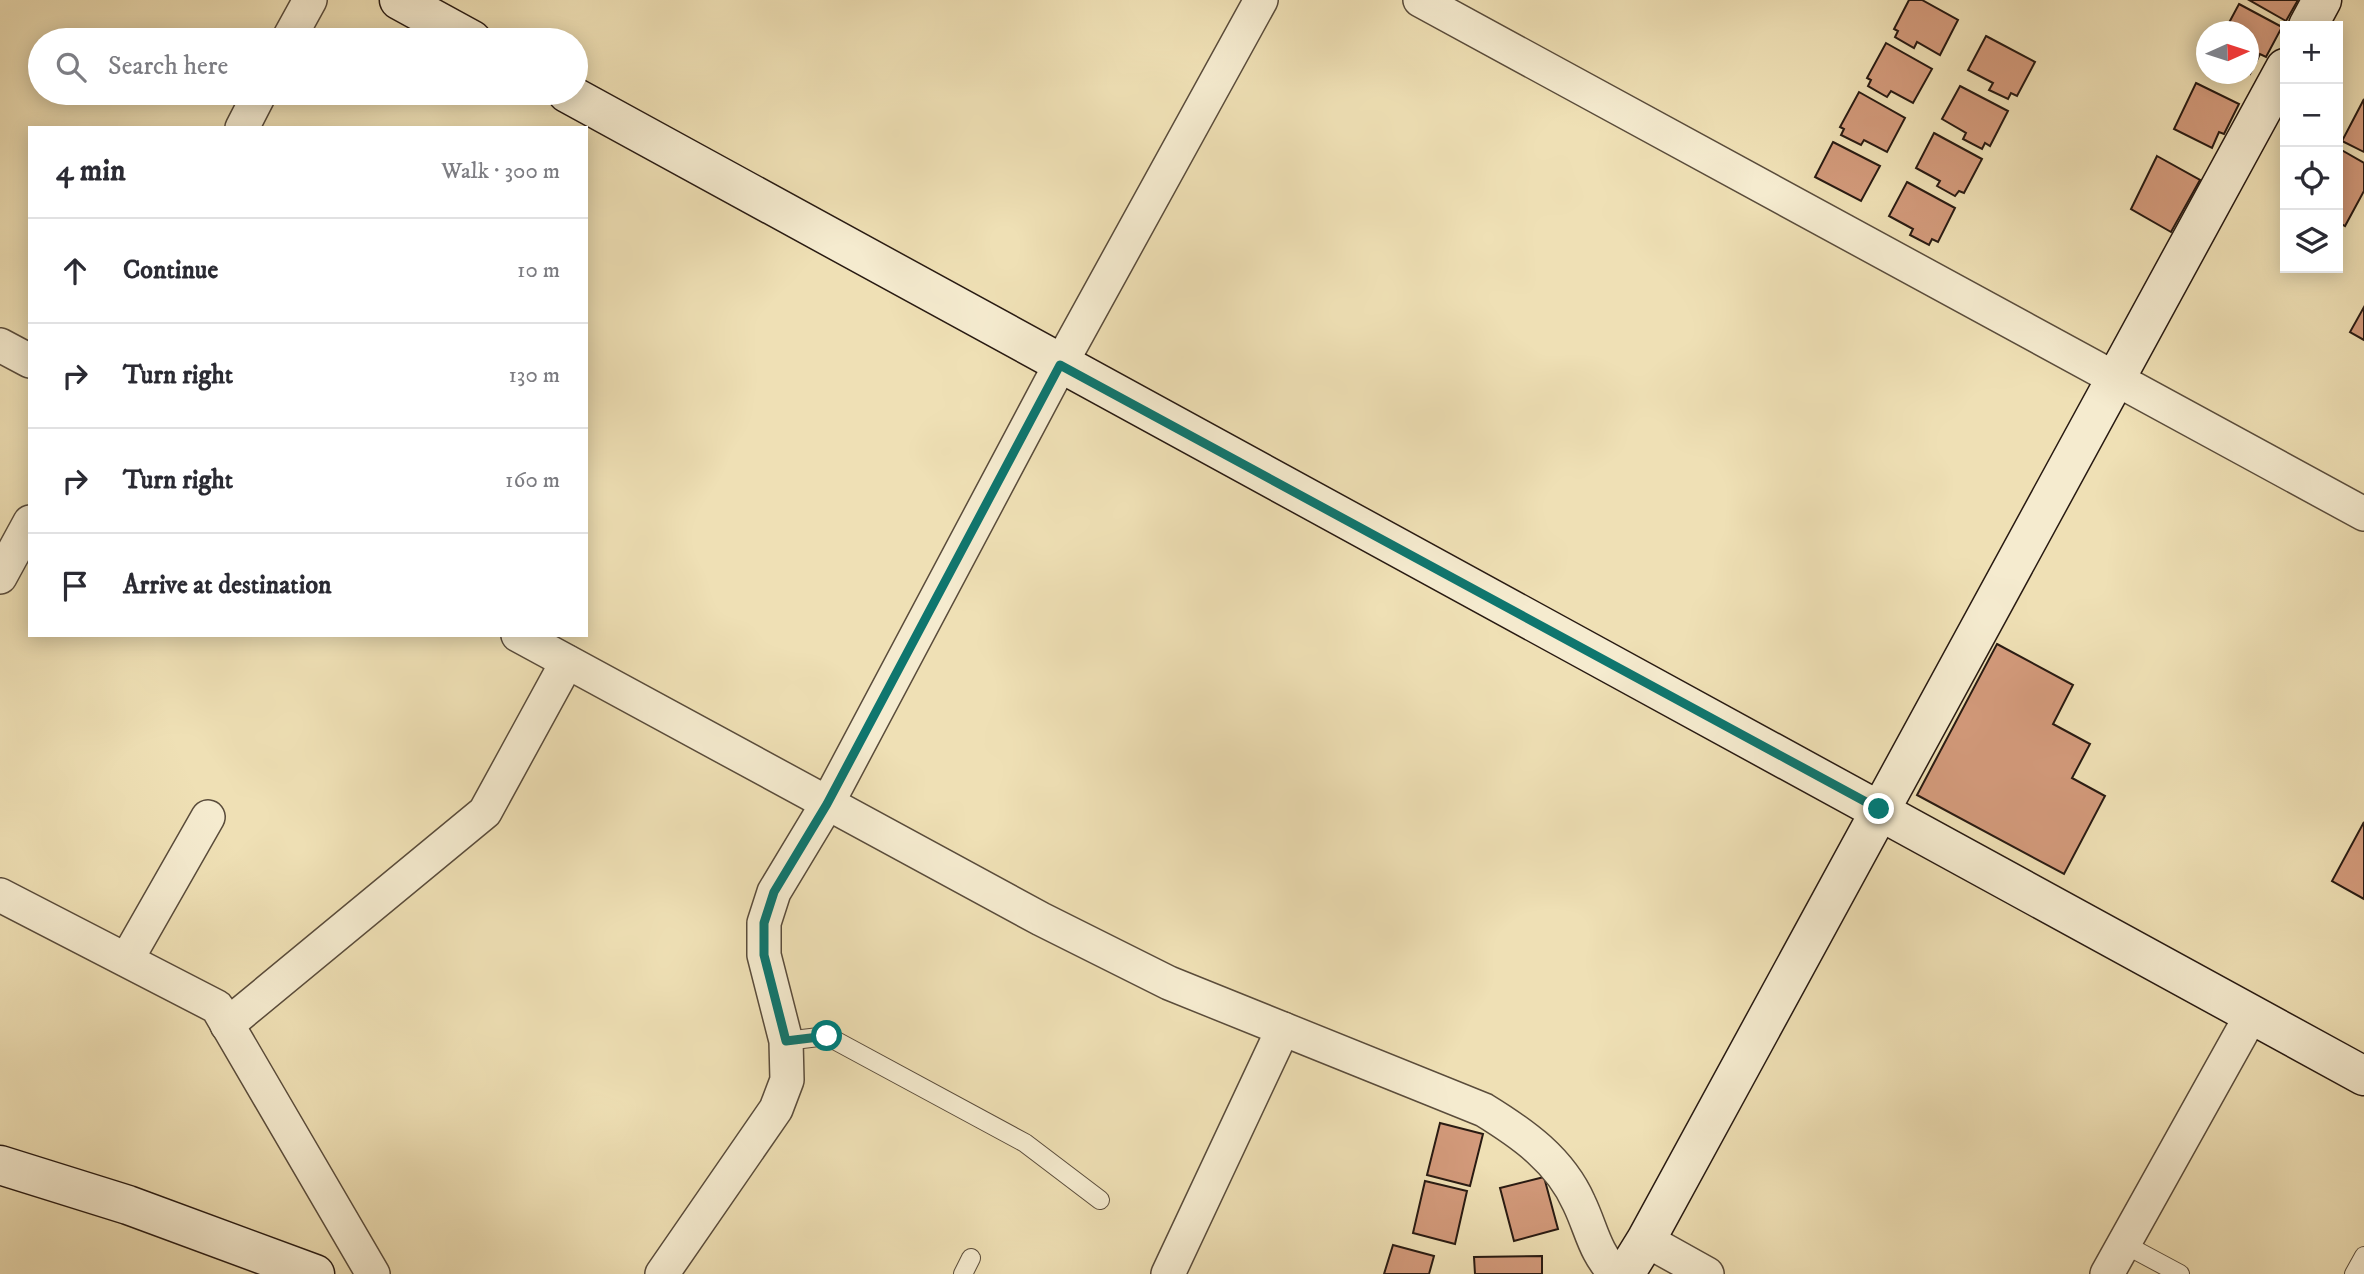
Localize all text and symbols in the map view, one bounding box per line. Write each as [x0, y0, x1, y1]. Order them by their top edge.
north arrow [2196, 21, 2259, 84]
map controls [2280, 21, 2343, 273]
button: + [2280, 21, 2343, 84]
search box [28, 28, 588, 105]
icon: search [52, 48, 90, 86]
text: Search here [108, 50, 228, 83]
button: − [2280, 84, 2343, 147]
button: locate [2280, 147, 2343, 210]
text: 4 min [56, 153, 126, 190]
text: Walk · 300 m [441, 157, 560, 186]
button: layers [2280, 210, 2343, 273]
icon: ahead [56, 252, 94, 290]
text: Continue [123, 254, 218, 287]
text: 10 m [517, 256, 560, 285]
icon: right [56, 357, 94, 395]
text: Turn right [123, 359, 233, 392]
text: 130 m [508, 361, 560, 390]
icon: right [56, 462, 94, 500]
text: Turn right [123, 464, 233, 497]
text: 160 m [505, 466, 560, 495]
icon: arrive [56, 567, 94, 605]
text: Arrive at destination [123, 569, 332, 602]
route end [1863, 793, 1894, 824]
route start [811, 1020, 842, 1051]

